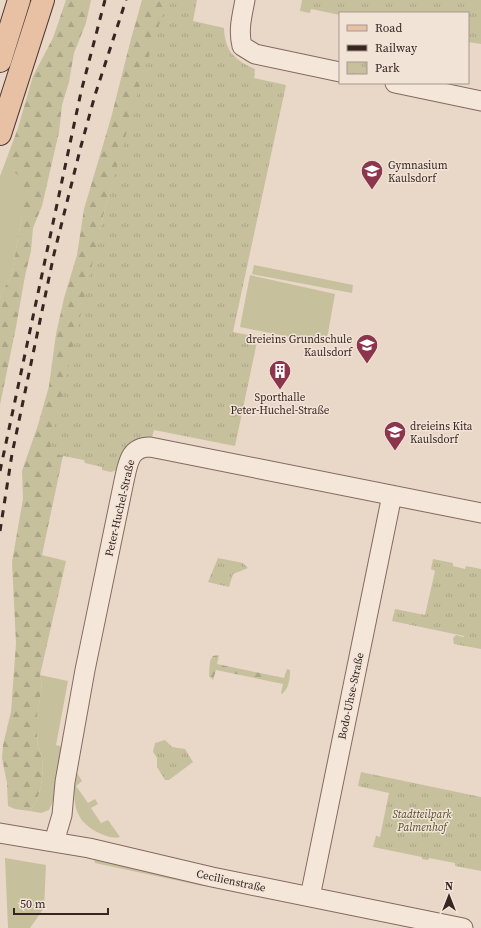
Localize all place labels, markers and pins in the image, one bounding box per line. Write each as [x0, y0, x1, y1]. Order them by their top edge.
school or university icon: Gymnasium Kaulsdorf [359, 158, 385, 191]
place label: Gymnasium Kaulsdorf [388, 158, 448, 186]
place label: dreieins Grundschule Kaulsdorf [246, 332, 353, 360]
school or university icon: dreieins Grundschule Kaulsdorf [354, 332, 380, 365]
building icon: Sporthalle Peter-Huchel-Straße [267, 358, 293, 391]
place label: Sporthalle Peter-Huchel-Straße [231, 390, 330, 418]
school or university icon: dreieins Kita Kaulsdorf [382, 419, 408, 452]
place label: dreieins Kita Kaulsdorf [410, 419, 473, 447]

